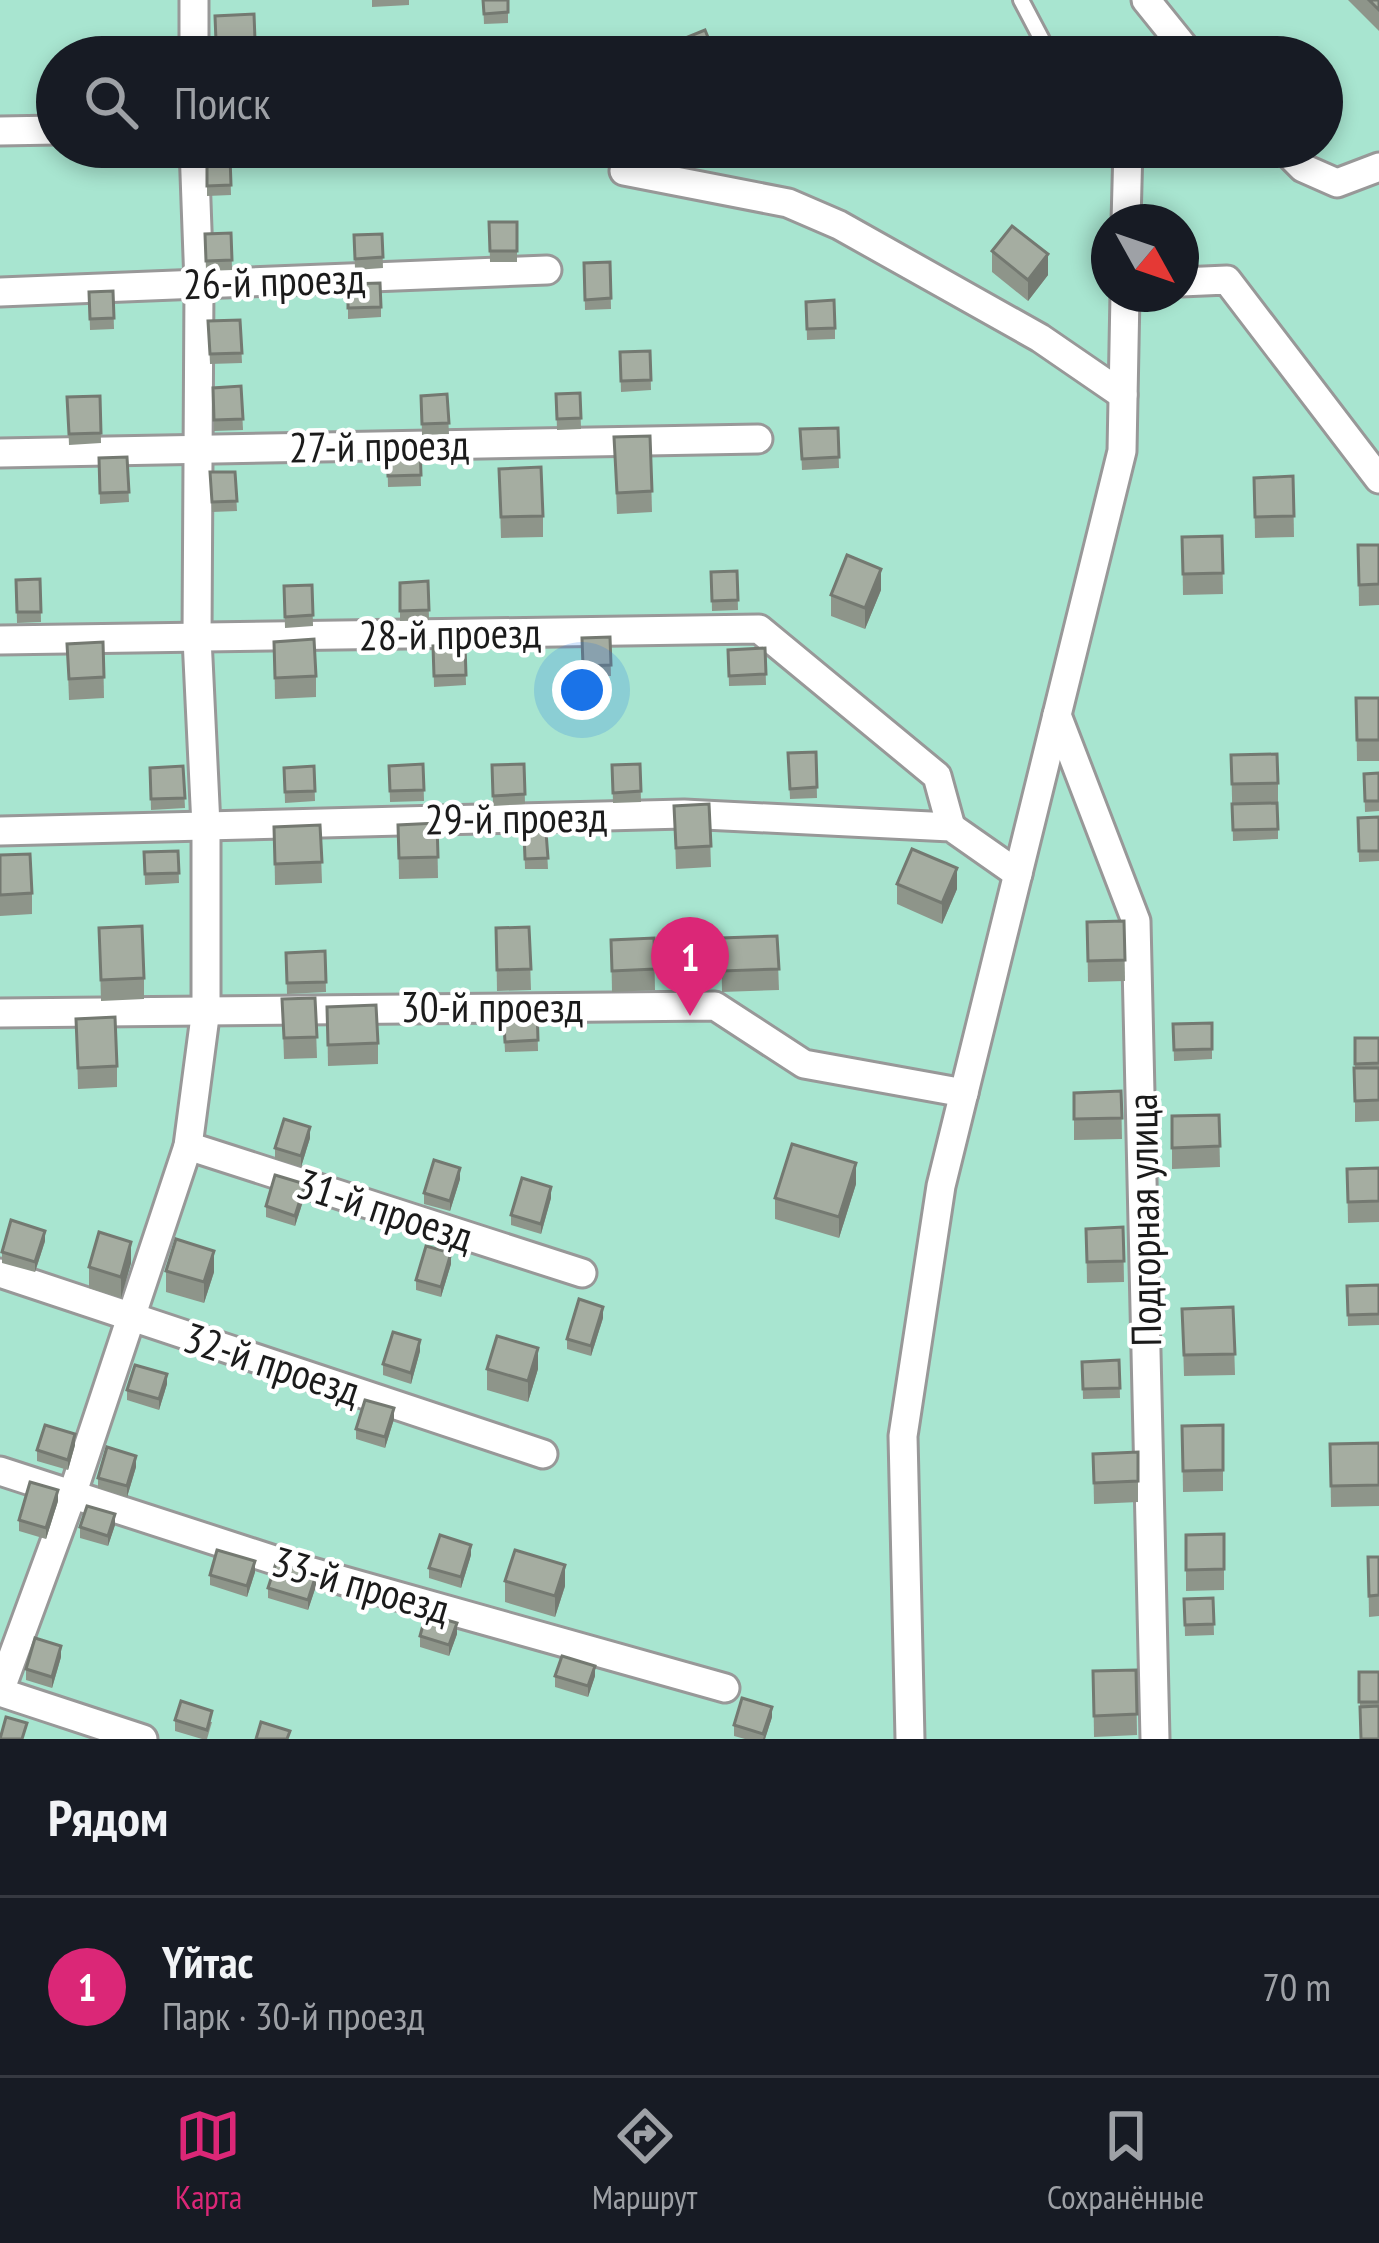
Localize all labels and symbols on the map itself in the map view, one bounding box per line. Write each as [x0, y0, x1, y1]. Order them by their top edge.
north arrow [1091, 204, 1199, 312]
street label: 26-й проезд [182, 250, 366, 311]
street label: 27-й проезд [288, 416, 470, 475]
street label: 28-й проезд [358, 604, 542, 663]
your location [552, 660, 612, 720]
street label: 29-й проезд [424, 788, 608, 847]
pin: 1 [651, 917, 729, 1016]
street label: 30-й проезд [401, 979, 583, 1034]
street label: Подгорная улица [1114, 1093, 1173, 1347]
street label: 31-й проезд [290, 1155, 480, 1264]
street label: 32-й проезд [177, 1309, 367, 1418]
street label: 33-й проезд [266, 1533, 456, 1636]

